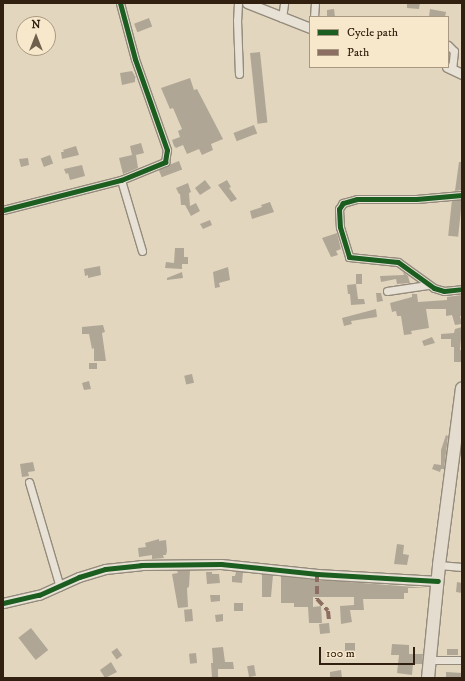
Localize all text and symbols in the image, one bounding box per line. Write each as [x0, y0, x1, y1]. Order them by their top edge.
north arrow [16, 16, 56, 56]
legend [309, 16, 449, 68]
text: N [31, 18, 41, 32]
text: Cycle path [347, 25, 398, 40]
text: Path [347, 45, 369, 60]
scale bar [321, 639, 417, 665]
text: 100 m [326, 646, 355, 661]

